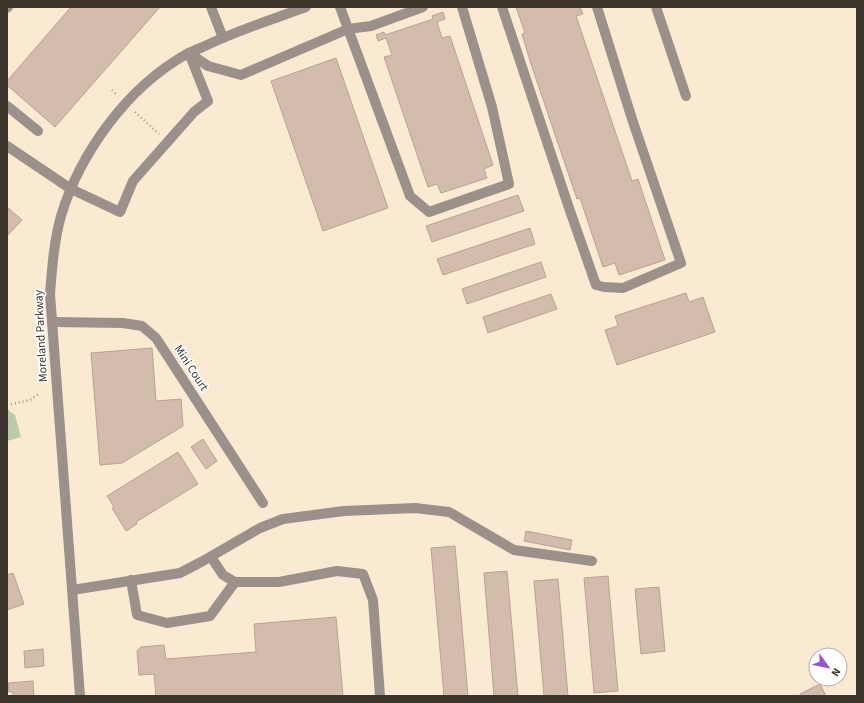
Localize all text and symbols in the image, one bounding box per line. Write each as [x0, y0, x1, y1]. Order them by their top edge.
street label: Moreland Parkway [30, 289, 52, 383]
street label: Mini Court [170, 342, 212, 394]
north arrow [808, 647, 848, 687]
text: N [828, 665, 844, 679]

